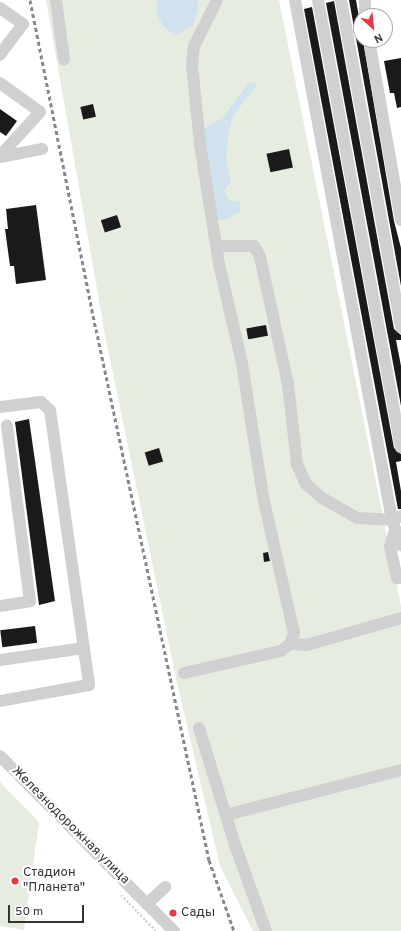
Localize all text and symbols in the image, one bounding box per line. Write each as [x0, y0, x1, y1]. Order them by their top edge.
north arrow [353, 8, 393, 48]
text: N [371, 30, 385, 46]
street label: Железнодорожная улица [8, 764, 132, 888]
place label: Стадион "Планета" [23, 866, 85, 897]
marker: Стадион "Планета" [10, 876, 20, 886]
scale bar [10, 897, 86, 923]
text: 50 m [15, 904, 43, 920]
place label: Сады [181, 905, 215, 921]
marker: Сады [168, 908, 178, 918]

